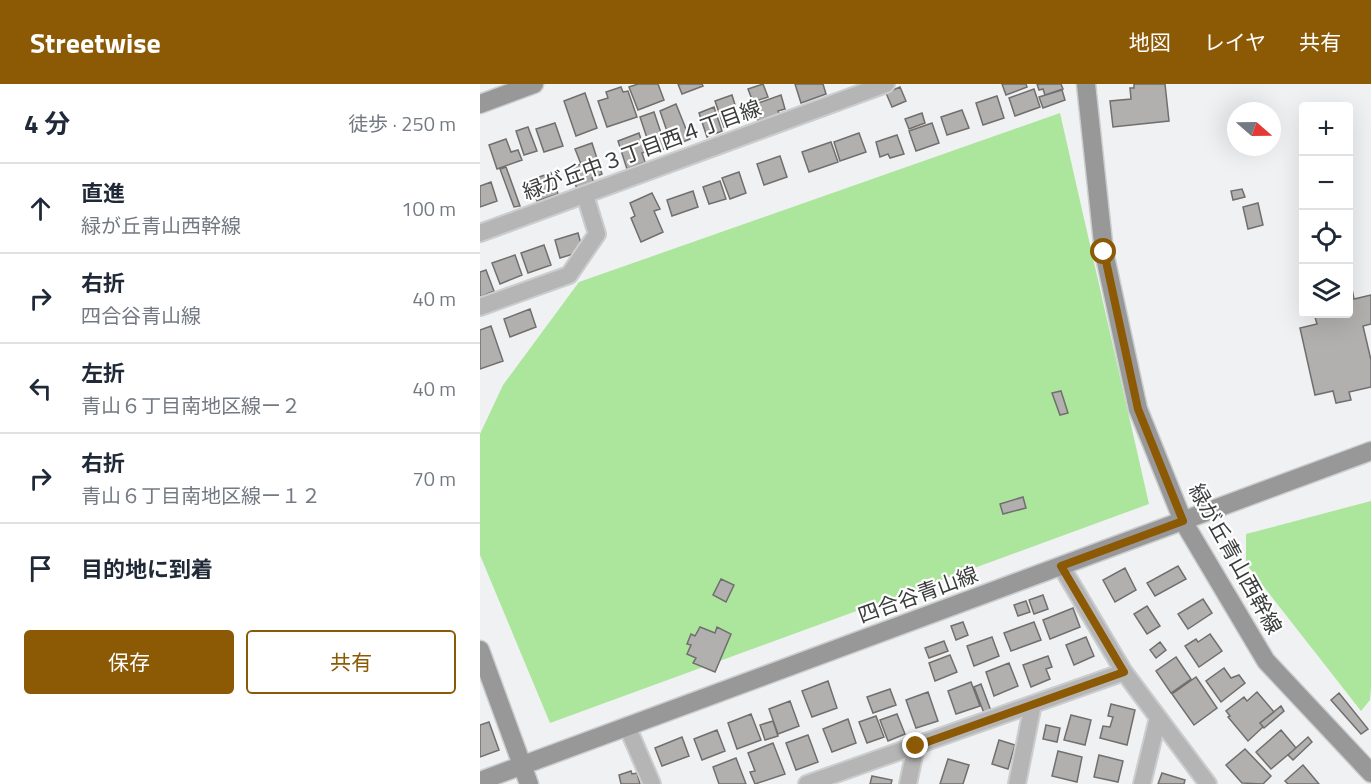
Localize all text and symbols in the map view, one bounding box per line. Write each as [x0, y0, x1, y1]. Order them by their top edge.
text: Streetwise [30, 21, 161, 64]
text: 地図 [1129, 26, 1171, 58]
text: レイヤ [1204, 26, 1266, 58]
text: 共有 [1299, 26, 1341, 58]
street label: 緑が丘中３丁目西４丁目線 [518, 91, 766, 207]
north arrow [1227, 102, 1281, 156]
map controls [1299, 102, 1353, 318]
button: + [1299, 102, 1353, 156]
text: 4 分 [24, 104, 70, 143]
text: 徒歩 · 250 m [348, 108, 456, 139]
button: − [1299, 156, 1353, 210]
text: 直進 [81, 176, 125, 210]
icon: ahead [24, 192, 57, 225]
text: 100 m [401, 193, 456, 224]
text: 緑が丘青山西幹線 [81, 210, 241, 241]
button: locate [1299, 210, 1353, 264]
route start [1090, 238, 1116, 264]
button: layers [1299, 264, 1353, 318]
text: 右折 [81, 266, 125, 300]
icon: right [24, 282, 57, 315]
text: 40 m [412, 283, 456, 314]
text: 四合谷青山線 [81, 300, 201, 331]
text: 左折 [81, 356, 125, 390]
icon: left [24, 372, 57, 405]
text: 40 m [412, 373, 456, 404]
text: 青山６丁目南地区線ー２ [81, 390, 301, 421]
text: 右折 [81, 446, 125, 480]
icon: right [24, 462, 57, 495]
text: 70 m [412, 463, 456, 494]
street label: 緑が丘青山西幹線 [1181, 477, 1291, 640]
text: 青山６丁目南地区線ー１２ [81, 480, 321, 511]
icon: arrive [24, 552, 57, 585]
text: 目的地に到着 [81, 552, 213, 586]
street label: 四合谷青山線 [853, 557, 982, 631]
button: 保存 [24, 630, 234, 694]
button: 共有 [246, 630, 456, 694]
route end [902, 732, 928, 758]

